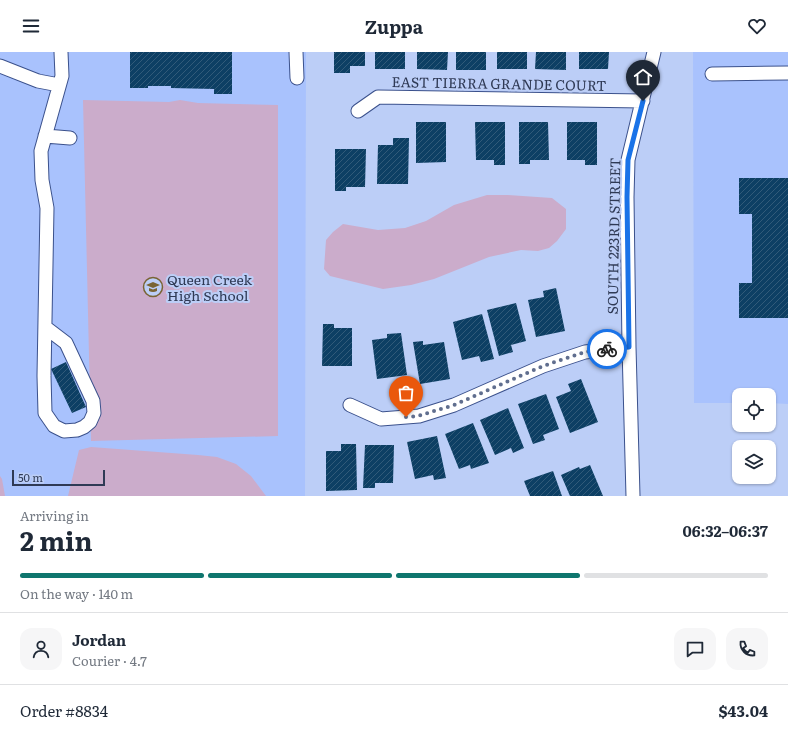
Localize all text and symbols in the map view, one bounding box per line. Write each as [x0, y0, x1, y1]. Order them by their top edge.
text: Zuppa [365, 13, 423, 40]
icon: menu [20, 15, 42, 37]
icon: heart [746, 15, 768, 37]
pin [626, 60, 660, 101]
icon: home [632, 66, 654, 88]
street label: EAST TIERRA GRANDE COURT [391, 71, 607, 95]
street label: SOUTH 223RD STREET [602, 157, 624, 315]
place label: Queen Creek High School [167, 269, 253, 305]
school or university icon: Queen Creek High School [142, 276, 164, 298]
courier [587, 329, 627, 369]
icon: bike [596, 338, 618, 360]
pin [389, 376, 423, 417]
icon: bag [395, 382, 417, 404]
map controls [732, 388, 776, 484]
button: locate [732, 388, 776, 432]
button: layers [732, 440, 776, 484]
scale bar [12, 468, 105, 487]
text: 50 m [18, 469, 43, 485]
text: Arriving in [20, 506, 89, 525]
text: 06:32–06:37 [682, 519, 768, 542]
text: 2 min [20, 520, 93, 559]
text: On the way · 140 m [20, 584, 133, 603]
button: person [20, 628, 62, 670]
text: Jordan [72, 628, 126, 651]
button: chat [674, 628, 716, 670]
button: phone [726, 628, 768, 670]
text: Courier · 4.7 [72, 651, 147, 670]
text: Order #8834 [20, 699, 108, 722]
text: $43.04 [718, 699, 768, 722]

